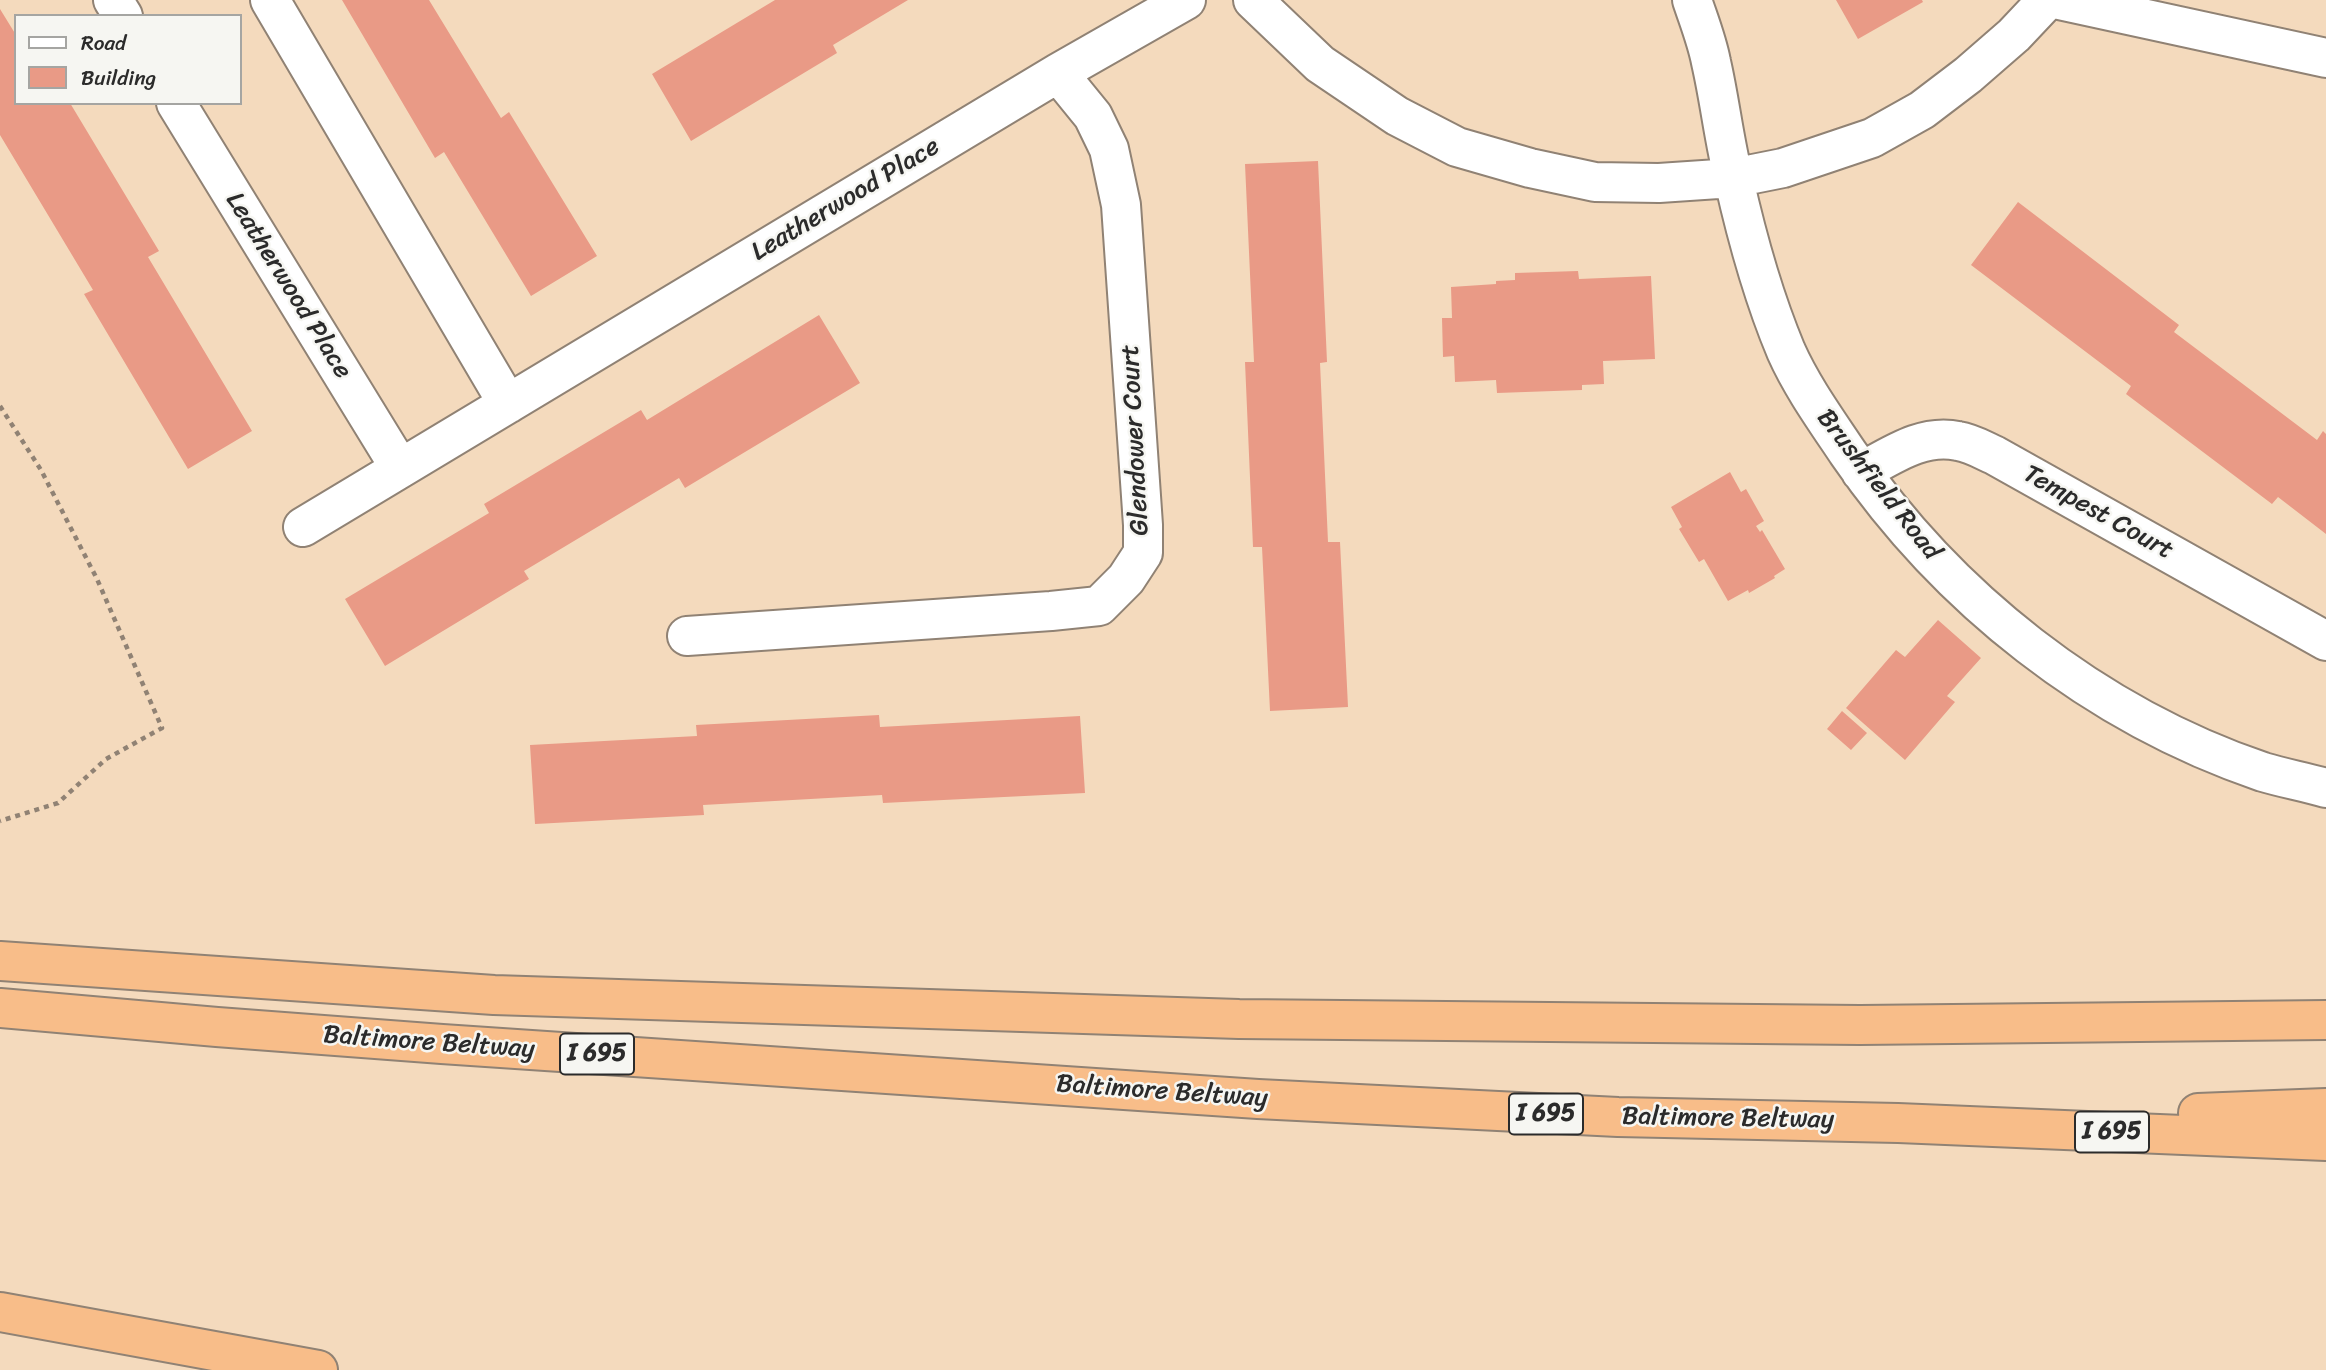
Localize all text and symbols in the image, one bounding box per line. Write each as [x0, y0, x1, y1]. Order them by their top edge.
legend [14, 14, 242, 105]
text: Road [81, 24, 126, 62]
text: Building [81, 59, 156, 97]
street label: Leatherwood Place [746, 132, 946, 268]
street label: Leatherwood Place [218, 187, 358, 385]
street label: Glendower Court [1115, 344, 1157, 536]
street label: Brushfield Road [1809, 403, 1947, 567]
street label: Tempest Court [2018, 459, 2178, 567]
street label: Baltimore Beltway [322, 1020, 536, 1066]
road number: I 695 [560, 1034, 634, 1074]
street label: Baltimore Beltway [1055, 1069, 1269, 1115]
road number: I 695 [1509, 1094, 1583, 1134]
street label: Baltimore Beltway [1622, 1102, 1834, 1136]
road number: I 695 [2075, 1112, 2149, 1152]

